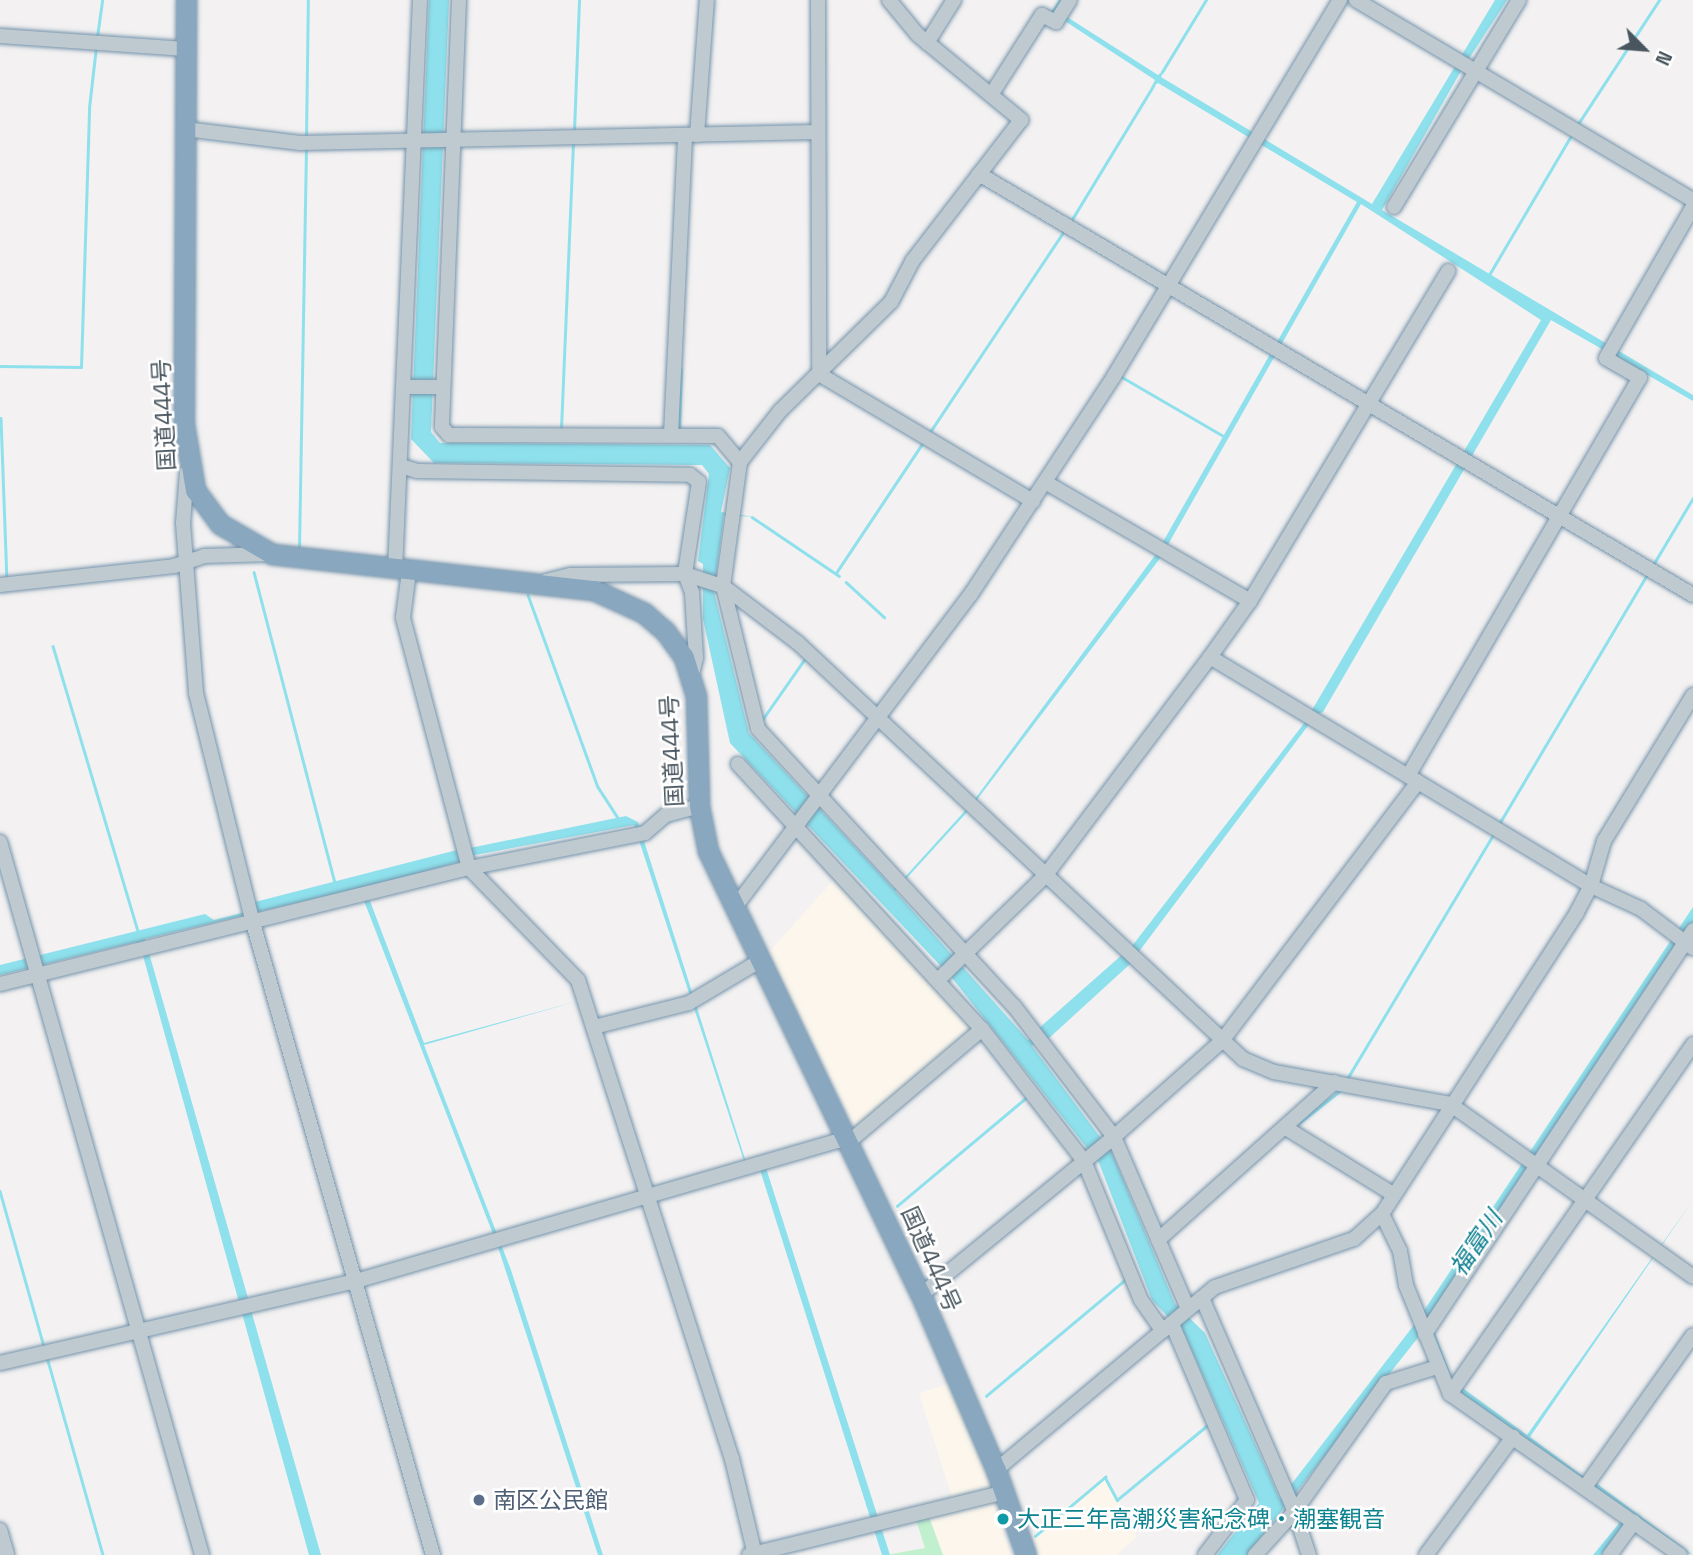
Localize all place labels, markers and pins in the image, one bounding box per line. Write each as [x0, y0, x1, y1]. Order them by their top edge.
place label: 南区公民館 [493, 1486, 608, 1514]
marker: 南区公民館 [471, 1492, 487, 1508]
place label: 大正三年高潮災害紀念碑・潮塞観音 [1017, 1505, 1385, 1533]
marker: 大正三年高潮災害紀念碑・潮塞観音 [995, 1511, 1011, 1527]

